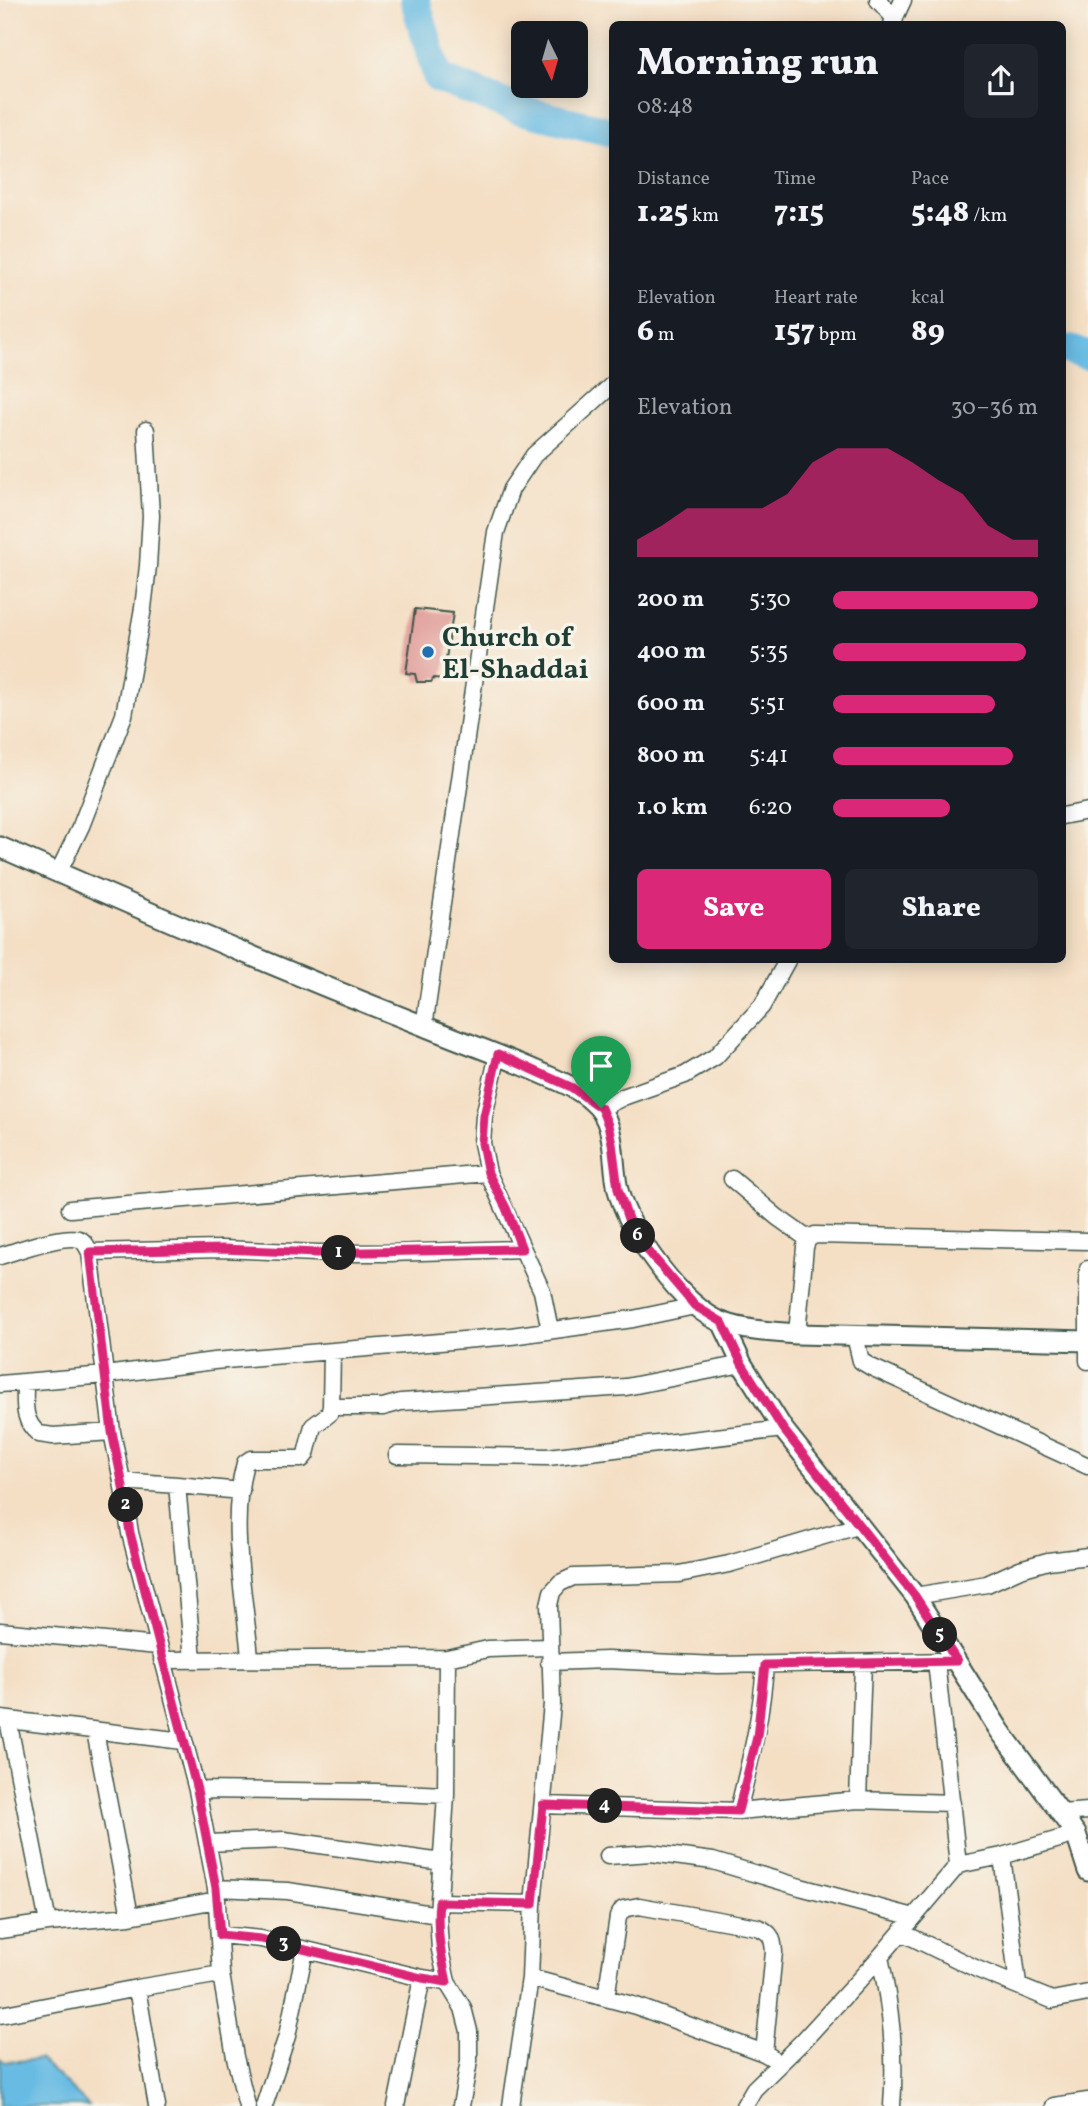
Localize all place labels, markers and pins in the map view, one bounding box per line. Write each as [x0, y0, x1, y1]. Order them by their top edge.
place label: Church of El-Shaddai [442, 619, 589, 690]
marker: Church of El-Shaddai [420, 644, 436, 660]
pin [571, 1036, 631, 1108]
pin: 6 [620, 1218, 656, 1254]
pin: 1 [322, 1236, 356, 1270]
pin: 2 [108, 1488, 144, 1522]
pin: 5 [922, 1618, 958, 1652]
pin: 4 [588, 1788, 622, 1824]
pin: 3 [266, 1926, 302, 1962]

